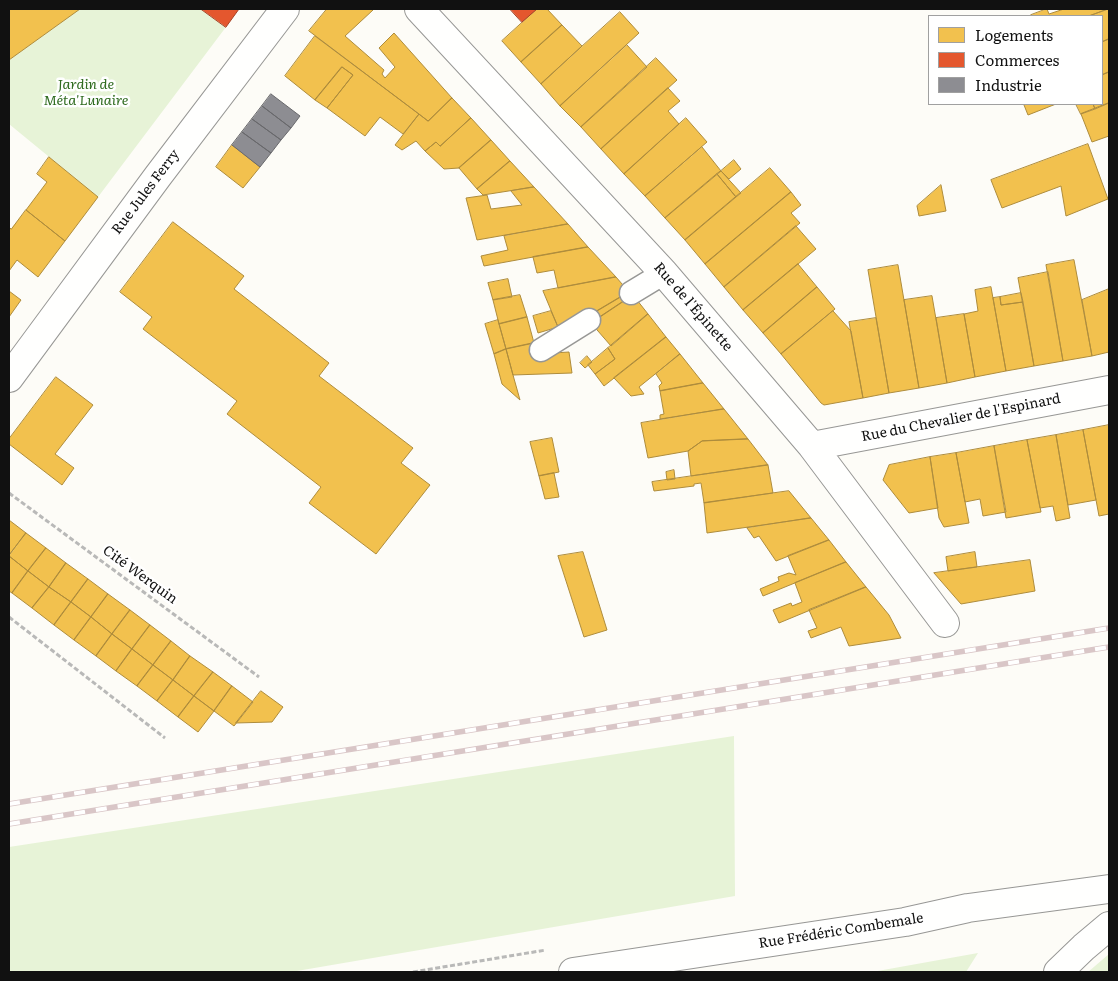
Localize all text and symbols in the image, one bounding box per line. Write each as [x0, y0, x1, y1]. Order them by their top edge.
legend [928, 15, 1103, 105]
text: Logements [975, 23, 1053, 46]
text: Commerces [975, 48, 1059, 71]
text: Industrie [975, 73, 1042, 96]
park label: Jardin de Méta'Lunaire [44, 77, 128, 110]
street label: Rue Jules Ferry [109, 146, 183, 238]
street label: Rue de l'Épinette [650, 259, 736, 355]
street label: Rue du Chevalier de l'Espinard [860, 390, 1062, 446]
street label: Cité Werquin [99, 542, 181, 608]
street label: Rue Frédéric Combemale [757, 910, 925, 952]

